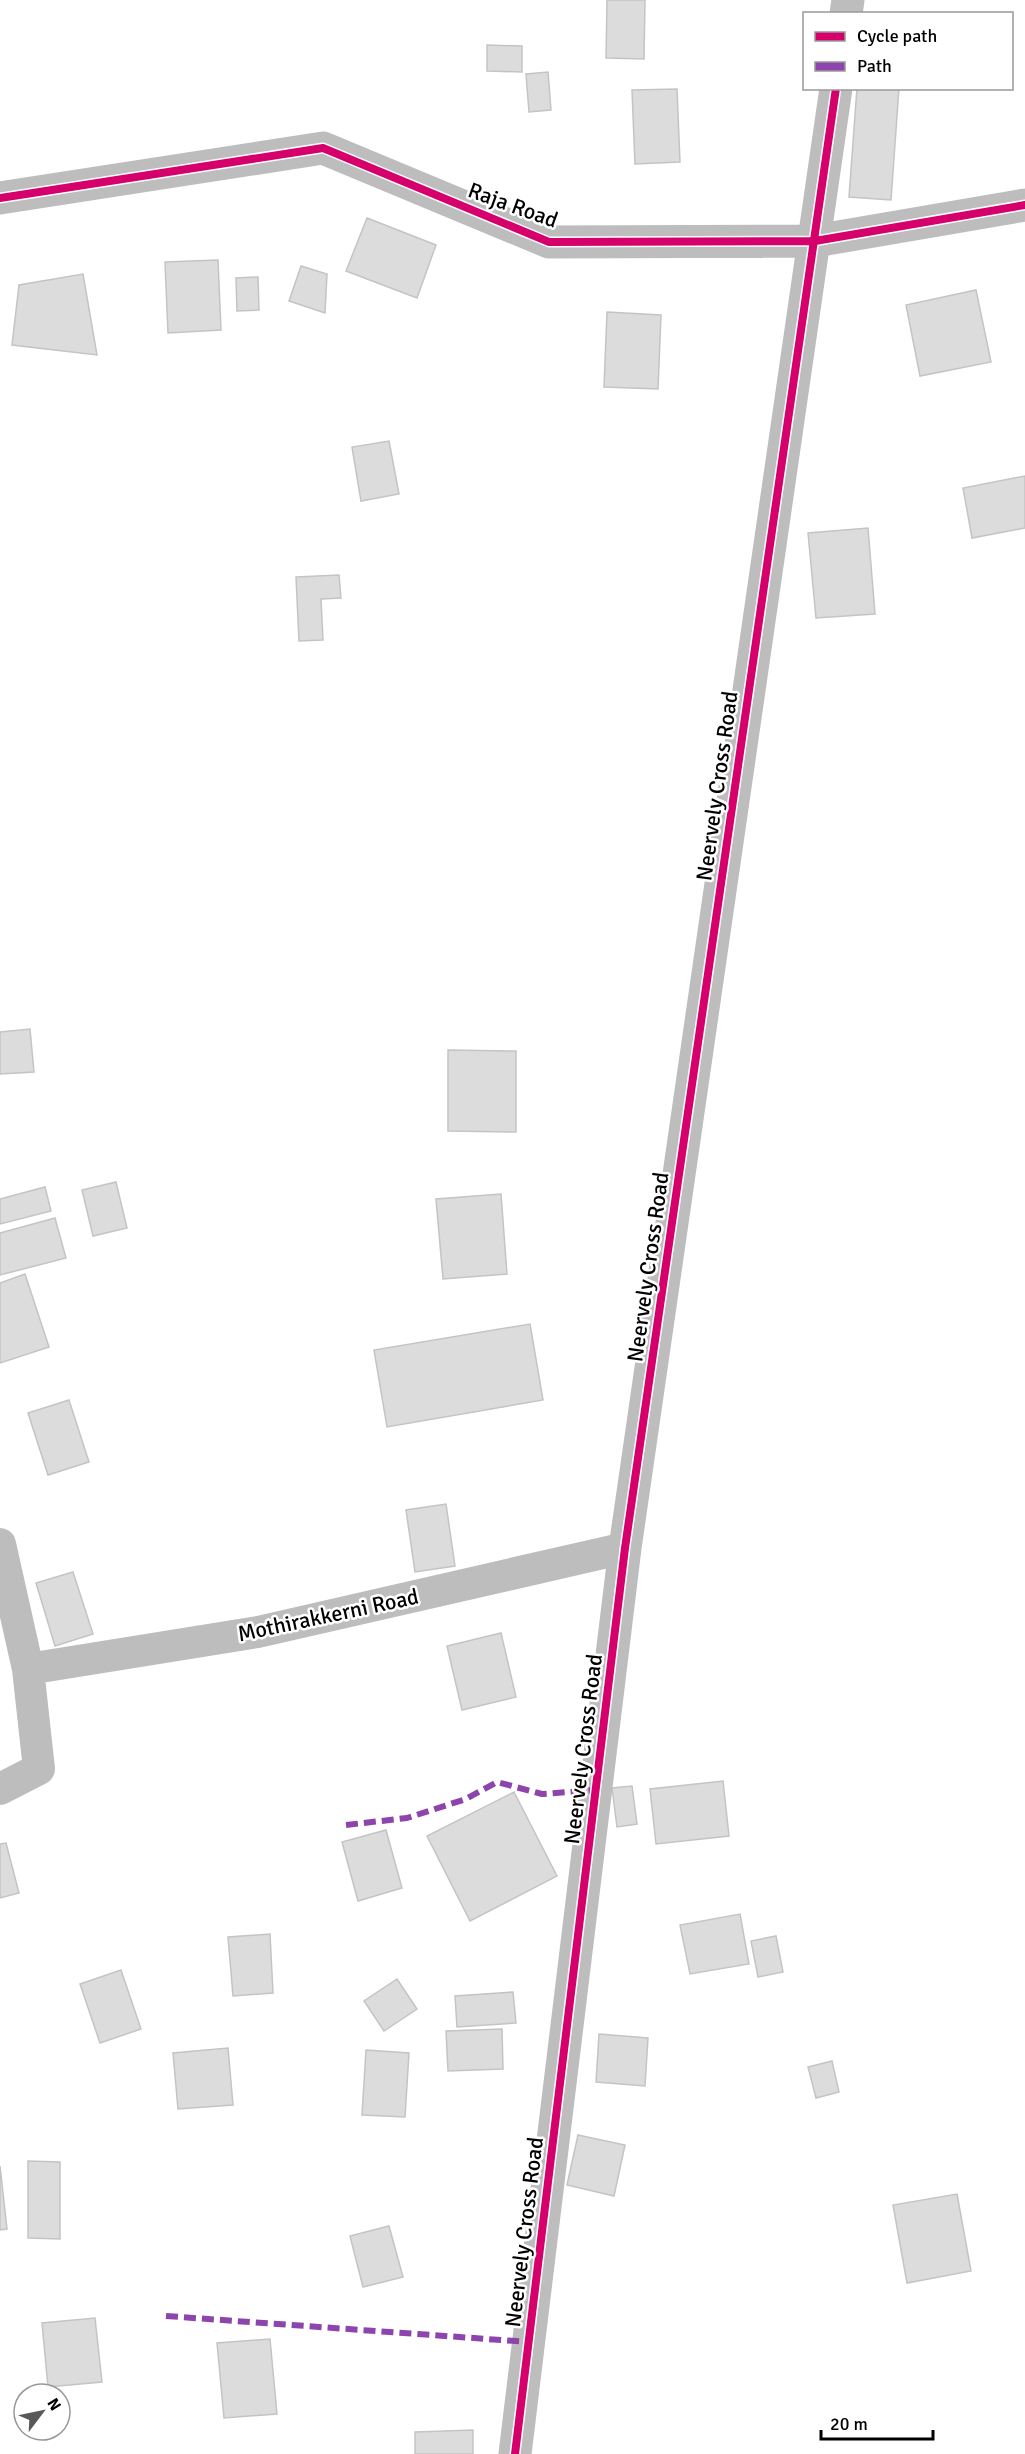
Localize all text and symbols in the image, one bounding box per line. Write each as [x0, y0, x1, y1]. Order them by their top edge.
legend [803, 12, 1013, 90]
text: Cycle path [857, 25, 937, 47]
text: Path [857, 55, 892, 77]
street label: Raja Road [464, 176, 562, 234]
street label: Neervely Cross Road [690, 689, 744, 883]
street label: Neervely Cross Road [621, 1170, 675, 1364]
street label: Mothirakkerni Road [235, 1583, 421, 1647]
street label: Neervely Cross Road [558, 1652, 608, 1846]
street label: Neervely Cross Road [499, 2135, 549, 2329]
north arrow [12, 2382, 72, 2442]
text: N [42, 2395, 65, 2415]
scale bar [821, 2403, 934, 2441]
text: 20 m [830, 2413, 868, 2435]

